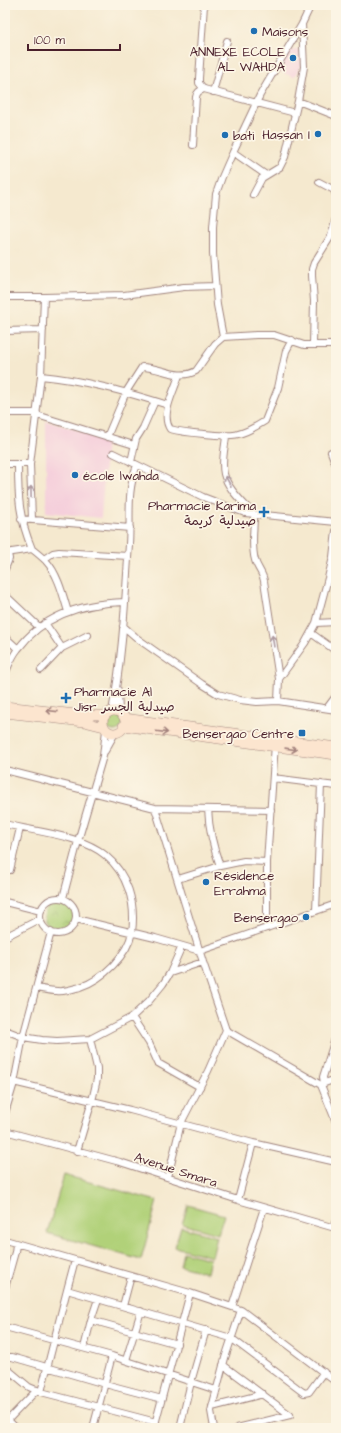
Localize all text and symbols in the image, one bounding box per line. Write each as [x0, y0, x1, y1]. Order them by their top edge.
place label: Maisons [262, 23, 309, 41]
scale bar [28, 26, 120, 52]
marker: Maisons [249, 26, 259, 36]
text: 100 m [34, 32, 65, 49]
place label: ANNEXE ECOLE AL WAHDA [190, 43, 286, 76]
marker: ANNEXE ECOLE AL WAHDA [288, 53, 298, 63]
place label: Hassan I [262, 126, 310, 144]
place label: bati [233, 127, 254, 145]
marker: Hassan I [313, 129, 323, 139]
marker: bati [220, 130, 230, 140]
place label: école lwahda [83, 467, 159, 485]
marker: école lwahda [70, 470, 80, 480]
one-way arrow [223, 475, 231, 487]
one-way arrow [27, 486, 35, 499]
place label: Pharmacie Karima صيدلية كريمة [148, 497, 256, 530]
marker: Pharmacie Karima صيدلية كريمة [259, 507, 269, 517]
one-way arrow [269, 635, 277, 648]
place label: Pharmacie Al Jisr صيدلية الجسر [74, 683, 175, 716]
marker: Pharmacie Al Jisr صيدلية الجسر [61, 693, 71, 703]
one-way arrow [46, 707, 59, 715]
place label: Bensergao Centre [182, 725, 294, 744]
one-way arrow [155, 728, 168, 735]
marker: Bensergao Centre [297, 728, 307, 738]
one-way arrow [284, 745, 297, 753]
place label: Résidence Errahma [214, 867, 274, 900]
marker: Résidence Errahma [201, 877, 211, 887]
place label: Bensergao [234, 909, 299, 928]
marker: Bensergao [301, 912, 311, 922]
street label: Avenue Smara [132, 1148, 220, 1192]

